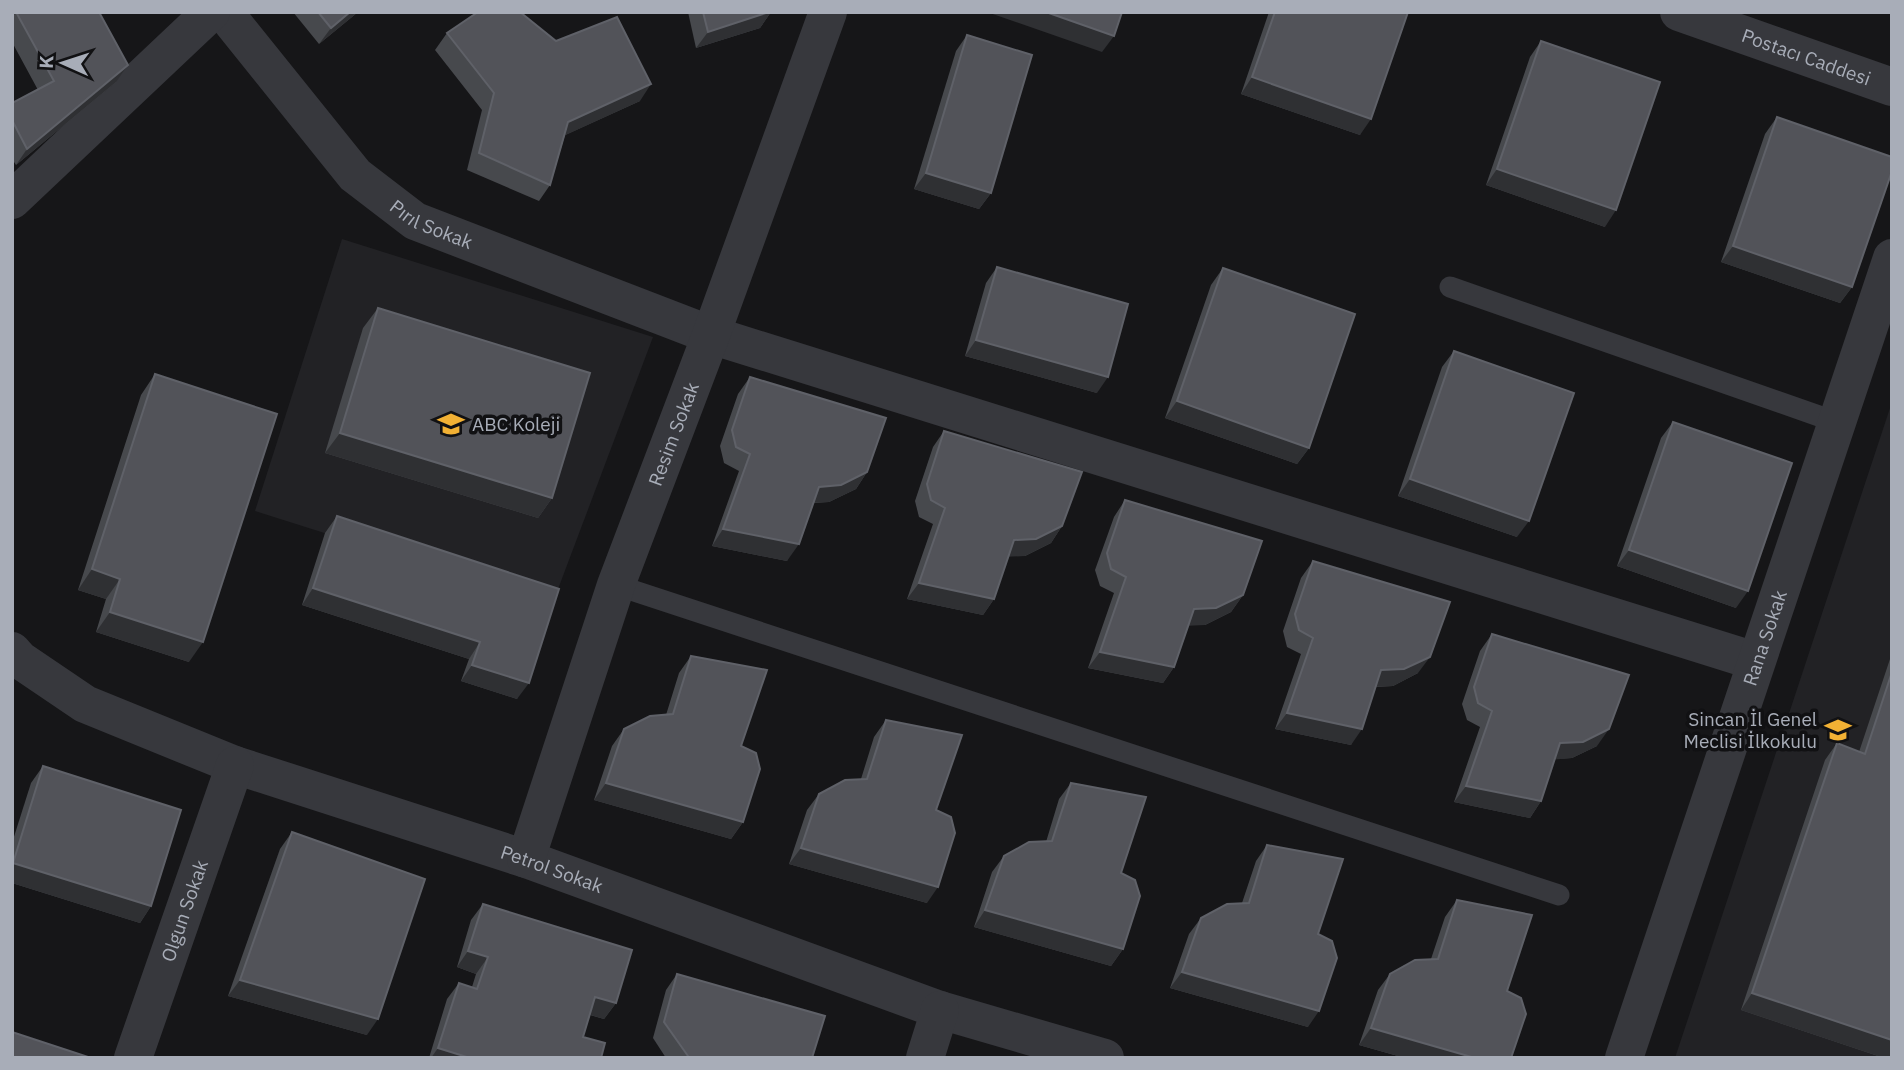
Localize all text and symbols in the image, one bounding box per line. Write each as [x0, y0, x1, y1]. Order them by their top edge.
street label: Postacı Caddesi [1739, 23, 1874, 91]
north arrow [28, 28, 98, 98]
text: K [34, 55, 58, 69]
street label: Pırıl Sokak [385, 194, 476, 254]
street label: Resim Sokak [643, 379, 704, 489]
school or university icon: ABC Koleji [436, 409, 466, 439]
place label: ABC Koleji [472, 412, 560, 436]
street label: Rana Sokak [1738, 587, 1792, 689]
place label: Sincan İl Genel Meclisi İlkokulu [1684, 707, 1817, 753]
school or university icon: Sincan İl Genel Meclisi İlkokulu [1823, 715, 1853, 745]
street label: Petrol Sokak [498, 840, 607, 898]
street label: Olgun Sokak [155, 856, 213, 965]

